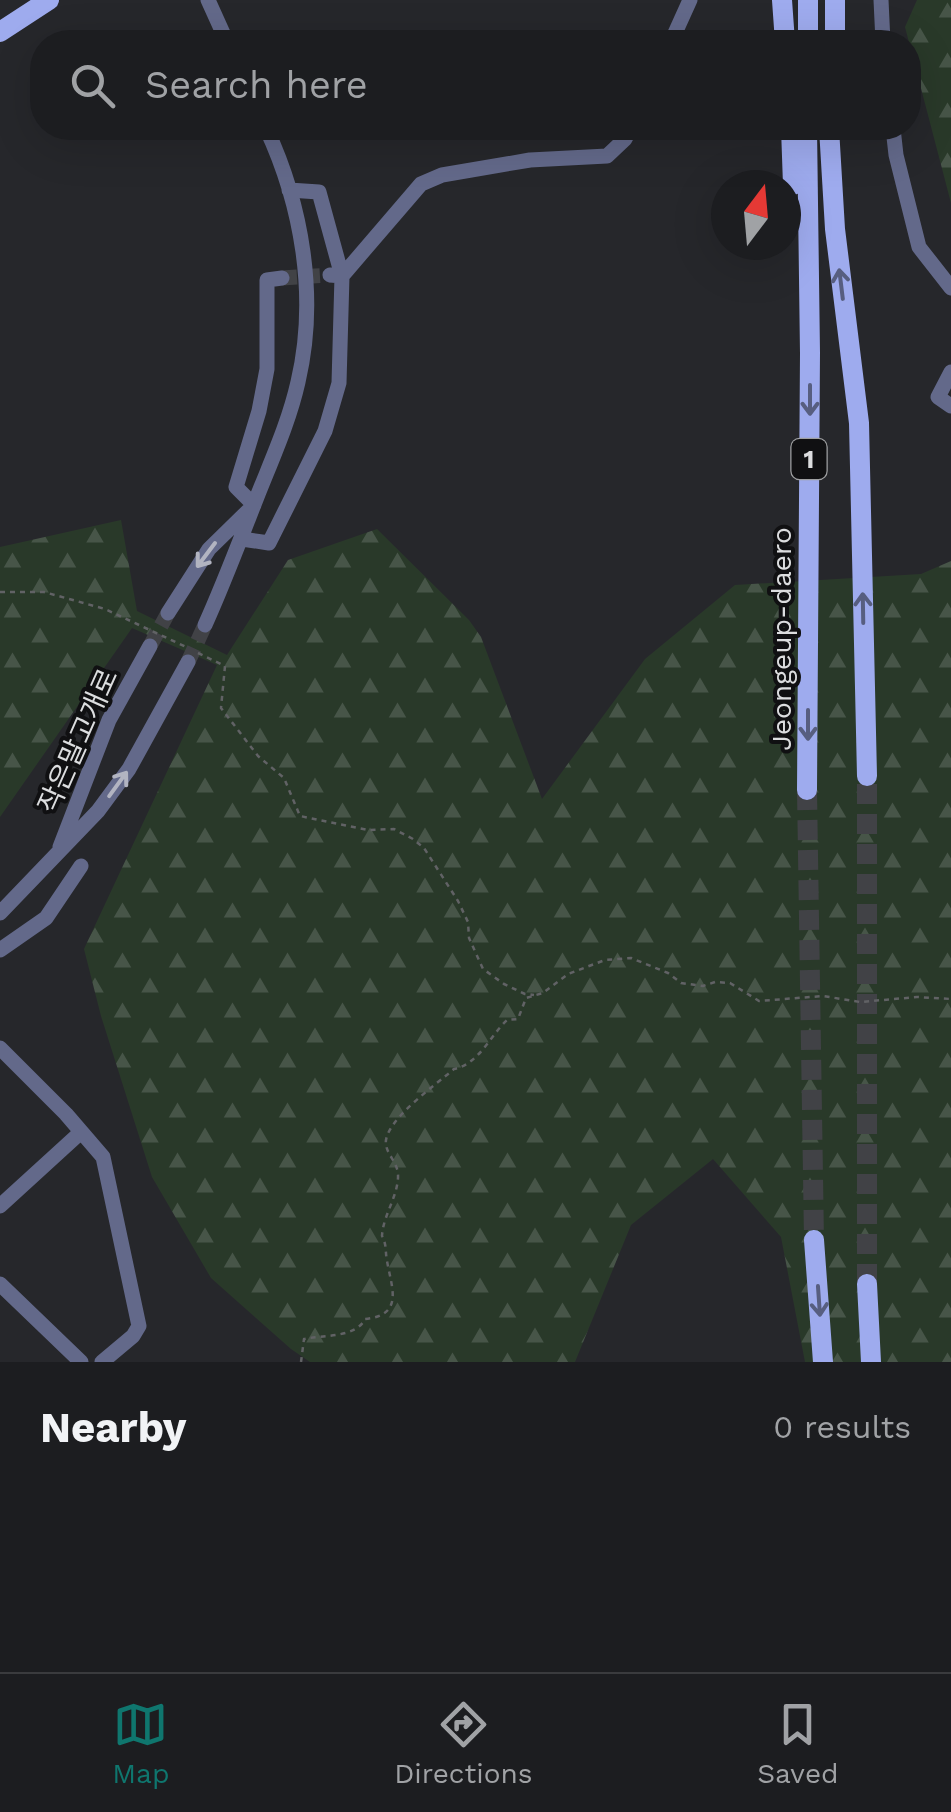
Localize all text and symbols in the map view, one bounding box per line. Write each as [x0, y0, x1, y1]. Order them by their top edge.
search box [30, 30, 921, 140]
icon: search [65, 58, 120, 113]
text: Search here [145, 63, 368, 107]
north arrow [711, 170, 801, 260]
one-way arrow [832, 269, 850, 301]
one-way arrow [800, 382, 820, 415]
road number: 1 [792, 439, 826, 479]
street label: Jeongeup-daero [765, 527, 798, 751]
one-way arrow [196, 541, 217, 568]
one-way arrow [854, 593, 873, 625]
street label: 작은말고개로 [31, 664, 125, 818]
one-way arrow [798, 708, 818, 740]
one-way arrow [108, 771, 129, 798]
one-way arrow [809, 1284, 828, 1317]
text: Nearby [40, 1403, 187, 1452]
text: 0 results [773, 1408, 911, 1446]
tab: Map [112, 1697, 170, 1790]
tab: Directions [394, 1697, 533, 1790]
tab: Saved [757, 1697, 839, 1790]

